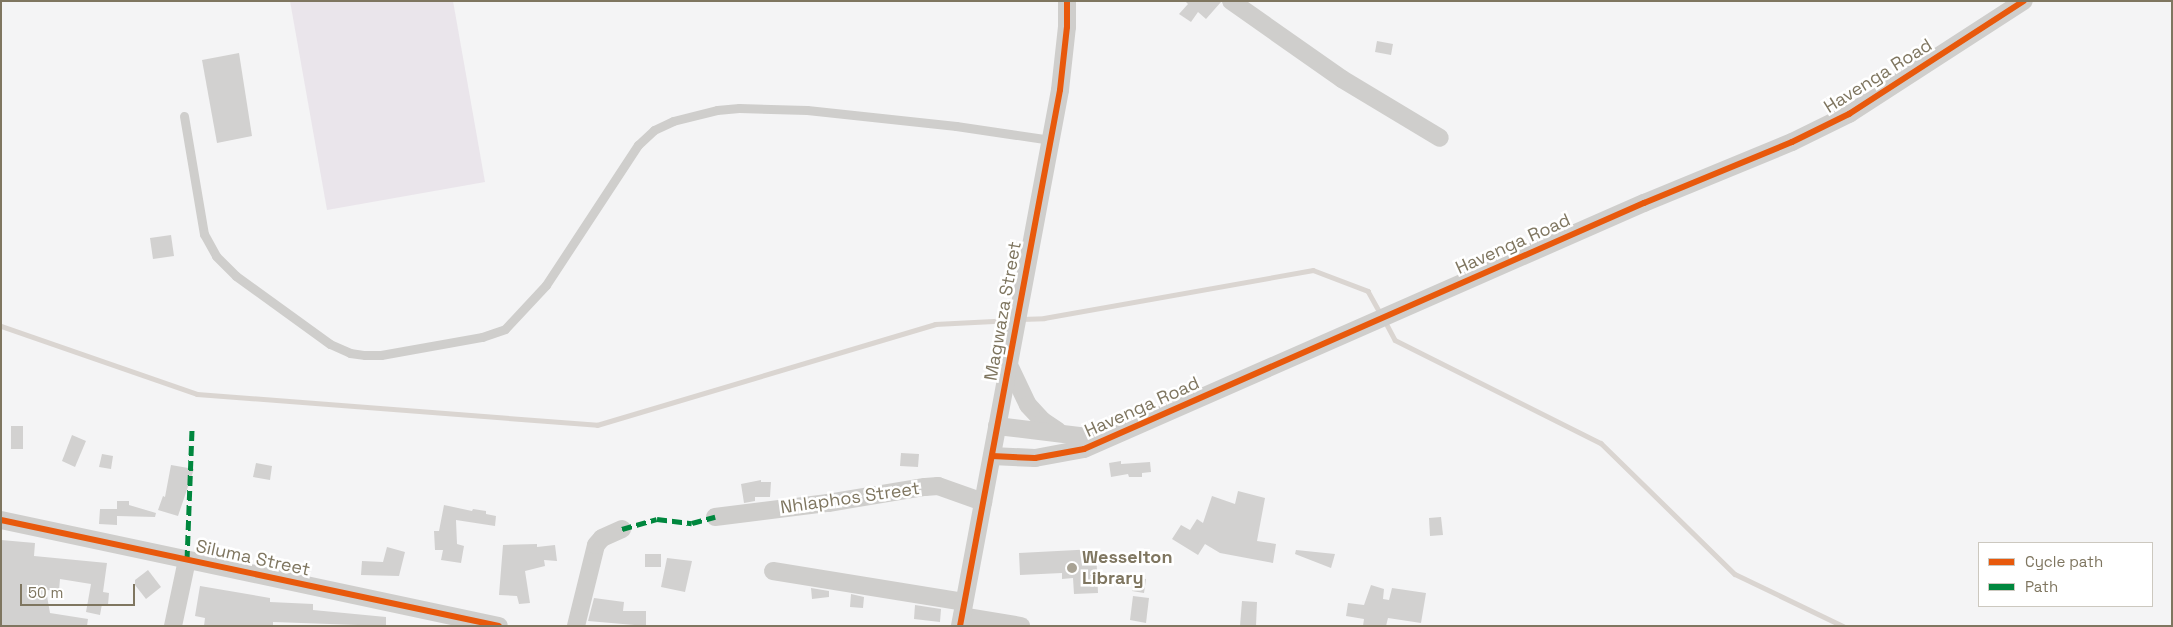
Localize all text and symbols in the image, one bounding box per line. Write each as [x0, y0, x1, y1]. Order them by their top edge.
street label: Havenga Road [1820, 34, 1936, 118]
street label: Havenga Road [1452, 209, 1574, 279]
street label: Magwaza Street [980, 240, 1026, 382]
street label: Havenga Road [1081, 372, 1203, 442]
street label: Nhlaphos Street [779, 478, 921, 518]
street label: Siluma Street [194, 535, 312, 581]
legend [1978, 542, 2153, 607]
place label: Wesselton Library [1082, 547, 1172, 590]
text: Cycle path [2025, 552, 2103, 571]
marker: Wesselton Library [1066, 562, 1078, 574]
scale bar [22, 574, 138, 606]
text: Path [2025, 577, 2058, 596]
text: 50 m [28, 583, 63, 602]

